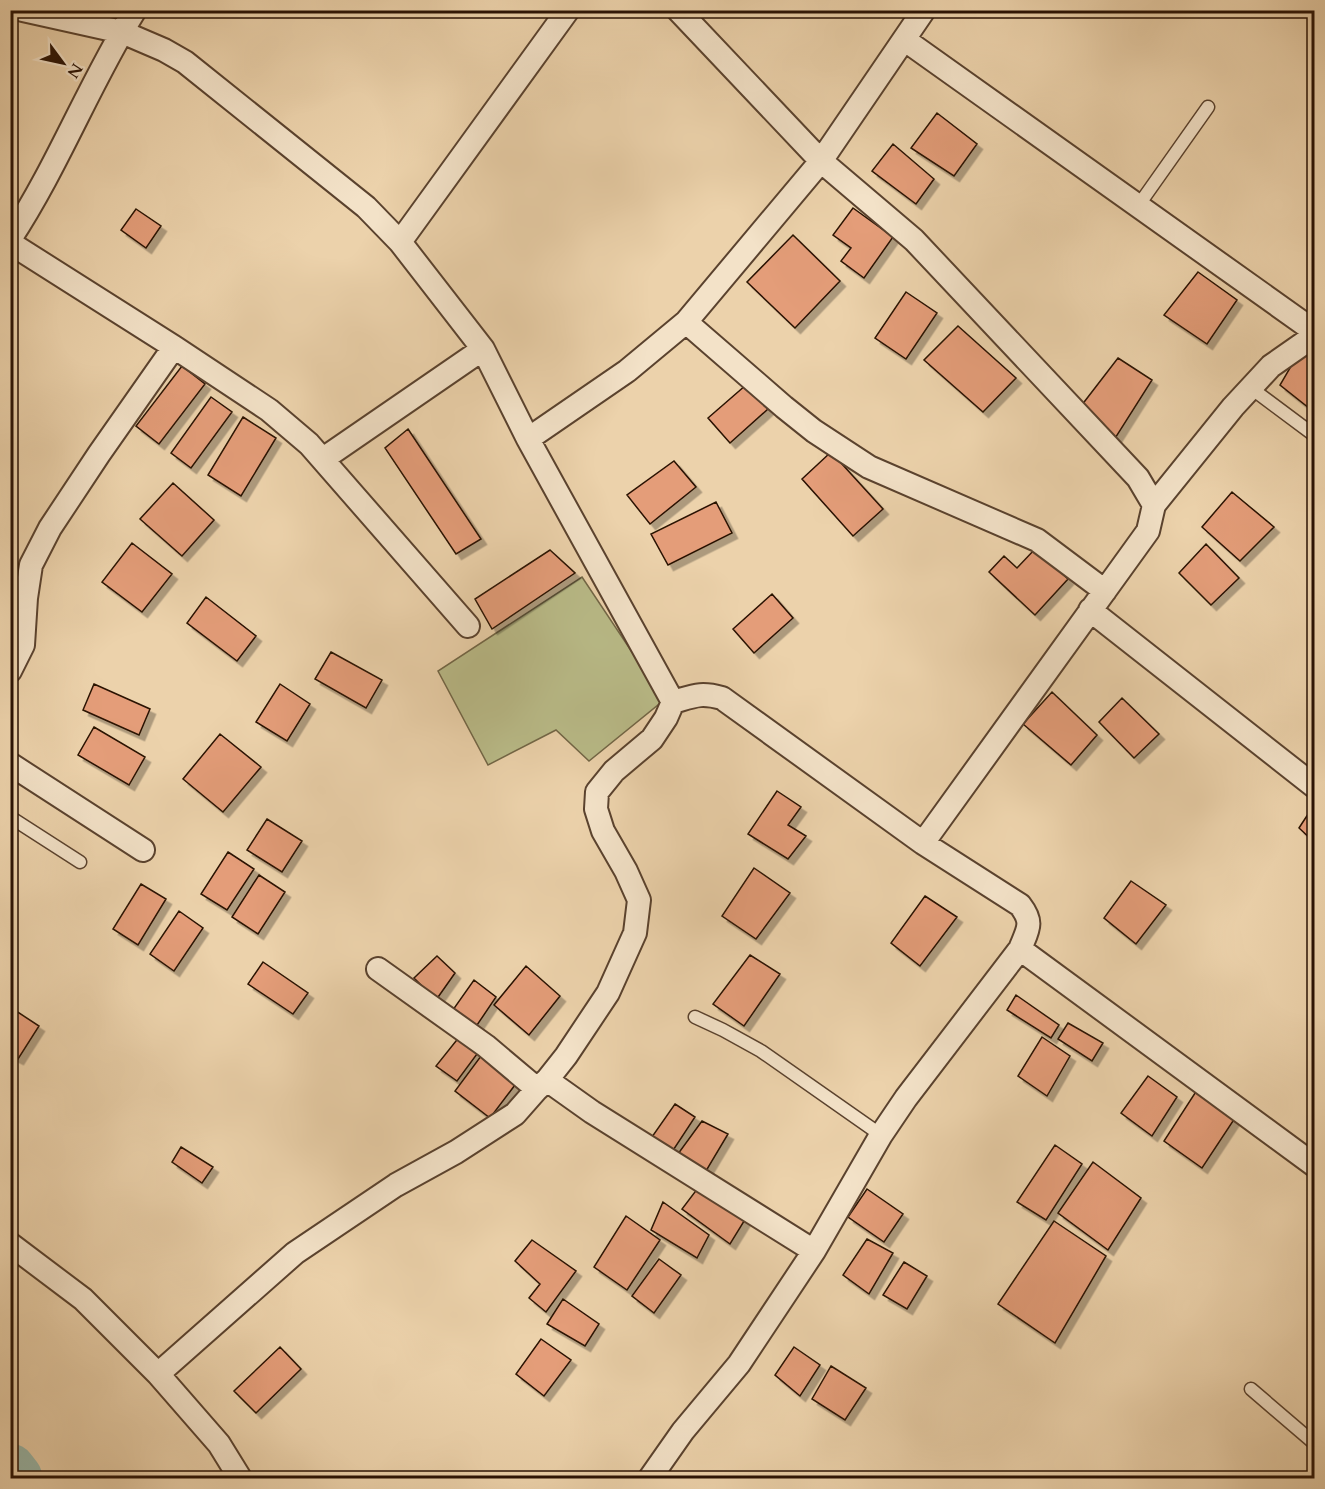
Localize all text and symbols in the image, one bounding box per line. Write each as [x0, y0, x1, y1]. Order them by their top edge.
north arrow [33, 33, 93, 93]
text: N [62, 59, 88, 83]

